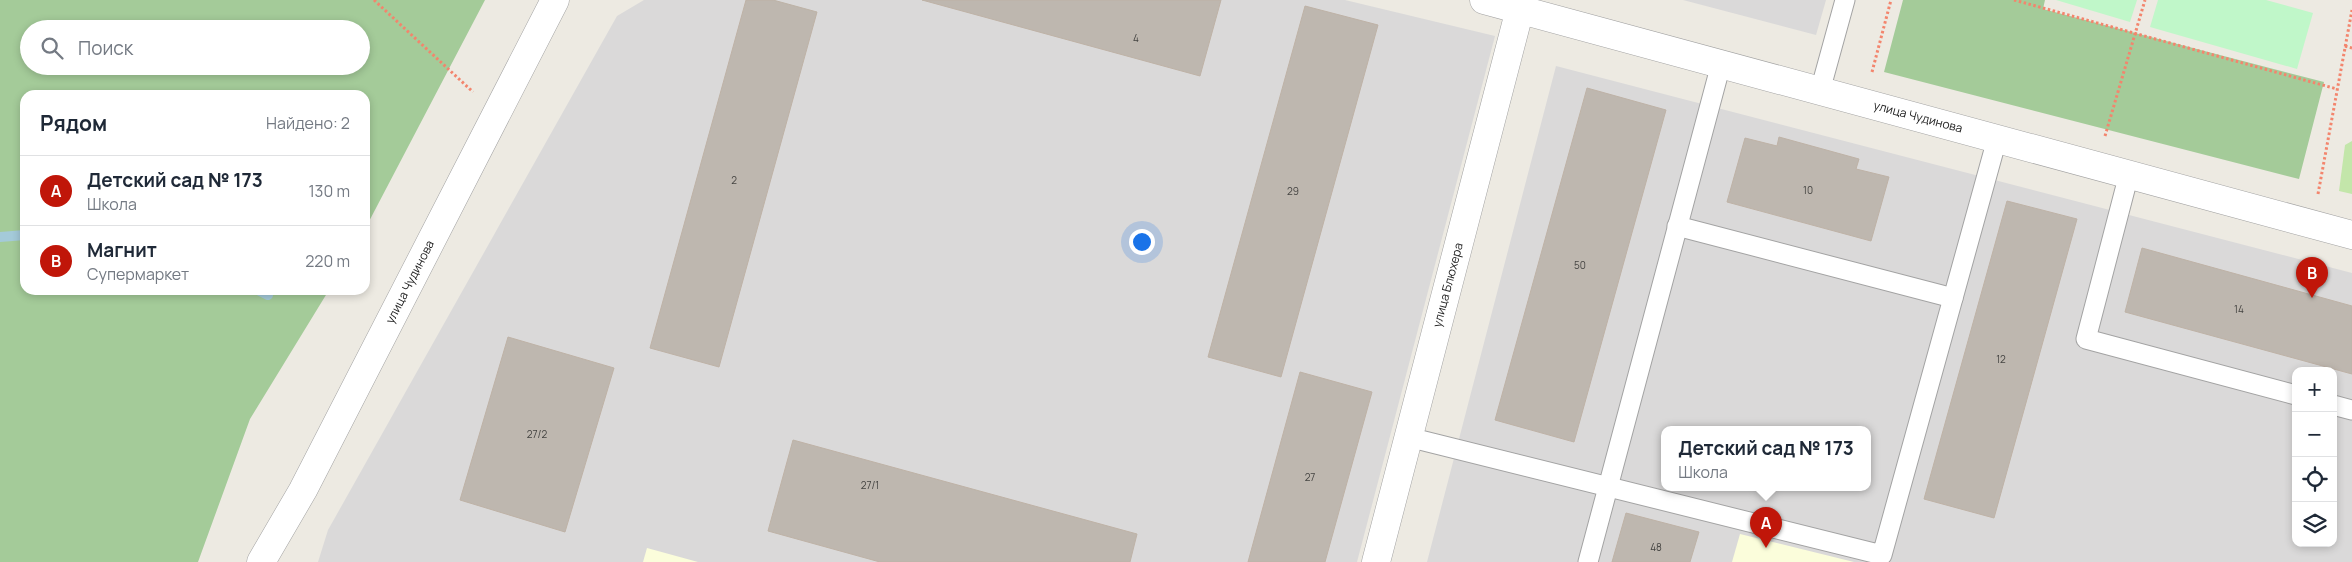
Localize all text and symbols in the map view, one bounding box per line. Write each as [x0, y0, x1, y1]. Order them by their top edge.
search box [20, 20, 370, 75]
house number: 4 [1133, 31, 1139, 45]
icon: search [38, 34, 66, 62]
text: Поиск [78, 35, 133, 61]
street label: улица Чудинова [1872, 96, 1964, 137]
text: Рядом [40, 109, 107, 137]
text: Найдено: 2 [266, 112, 350, 134]
text: Детский сад № 173 [87, 167, 263, 193]
house number: 2 [731, 173, 737, 187]
text: A [51, 180, 61, 202]
text: 130 m [308, 180, 350, 202]
house number: 10 [1803, 183, 1813, 197]
house number: 29 [1287, 184, 1299, 198]
text: Школа [87, 193, 137, 215]
your location [1129, 229, 1155, 255]
text: Магнит [87, 237, 157, 263]
street label: улица Чудинова [381, 237, 438, 326]
street label: улица Блюхера [1428, 241, 1467, 329]
text: B [51, 250, 61, 272]
text: 220 m [305, 250, 350, 272]
pin: B [2296, 257, 2328, 298]
house number: 50 [1574, 258, 1586, 272]
text: Супермаркет [87, 263, 189, 285]
house number: 14 [2234, 302, 2244, 316]
house number: 12 [1996, 352, 2006, 366]
map controls [2292, 367, 2337, 547]
button: + [2292, 367, 2337, 412]
button: − [2292, 412, 2337, 457]
popup [1661, 426, 1871, 491]
house number: 27/2 [527, 427, 547, 441]
text: Детский сад № 173 [1678, 435, 1854, 461]
button: locate [2292, 457, 2337, 502]
text: Школа [1678, 461, 1728, 483]
house number: 27 [1305, 470, 1315, 484]
house number: 27/1 [861, 478, 879, 492]
button: layers [2292, 502, 2337, 547]
pin: A [1750, 507, 1782, 548]
house number: 48 [1650, 540, 1662, 554]

